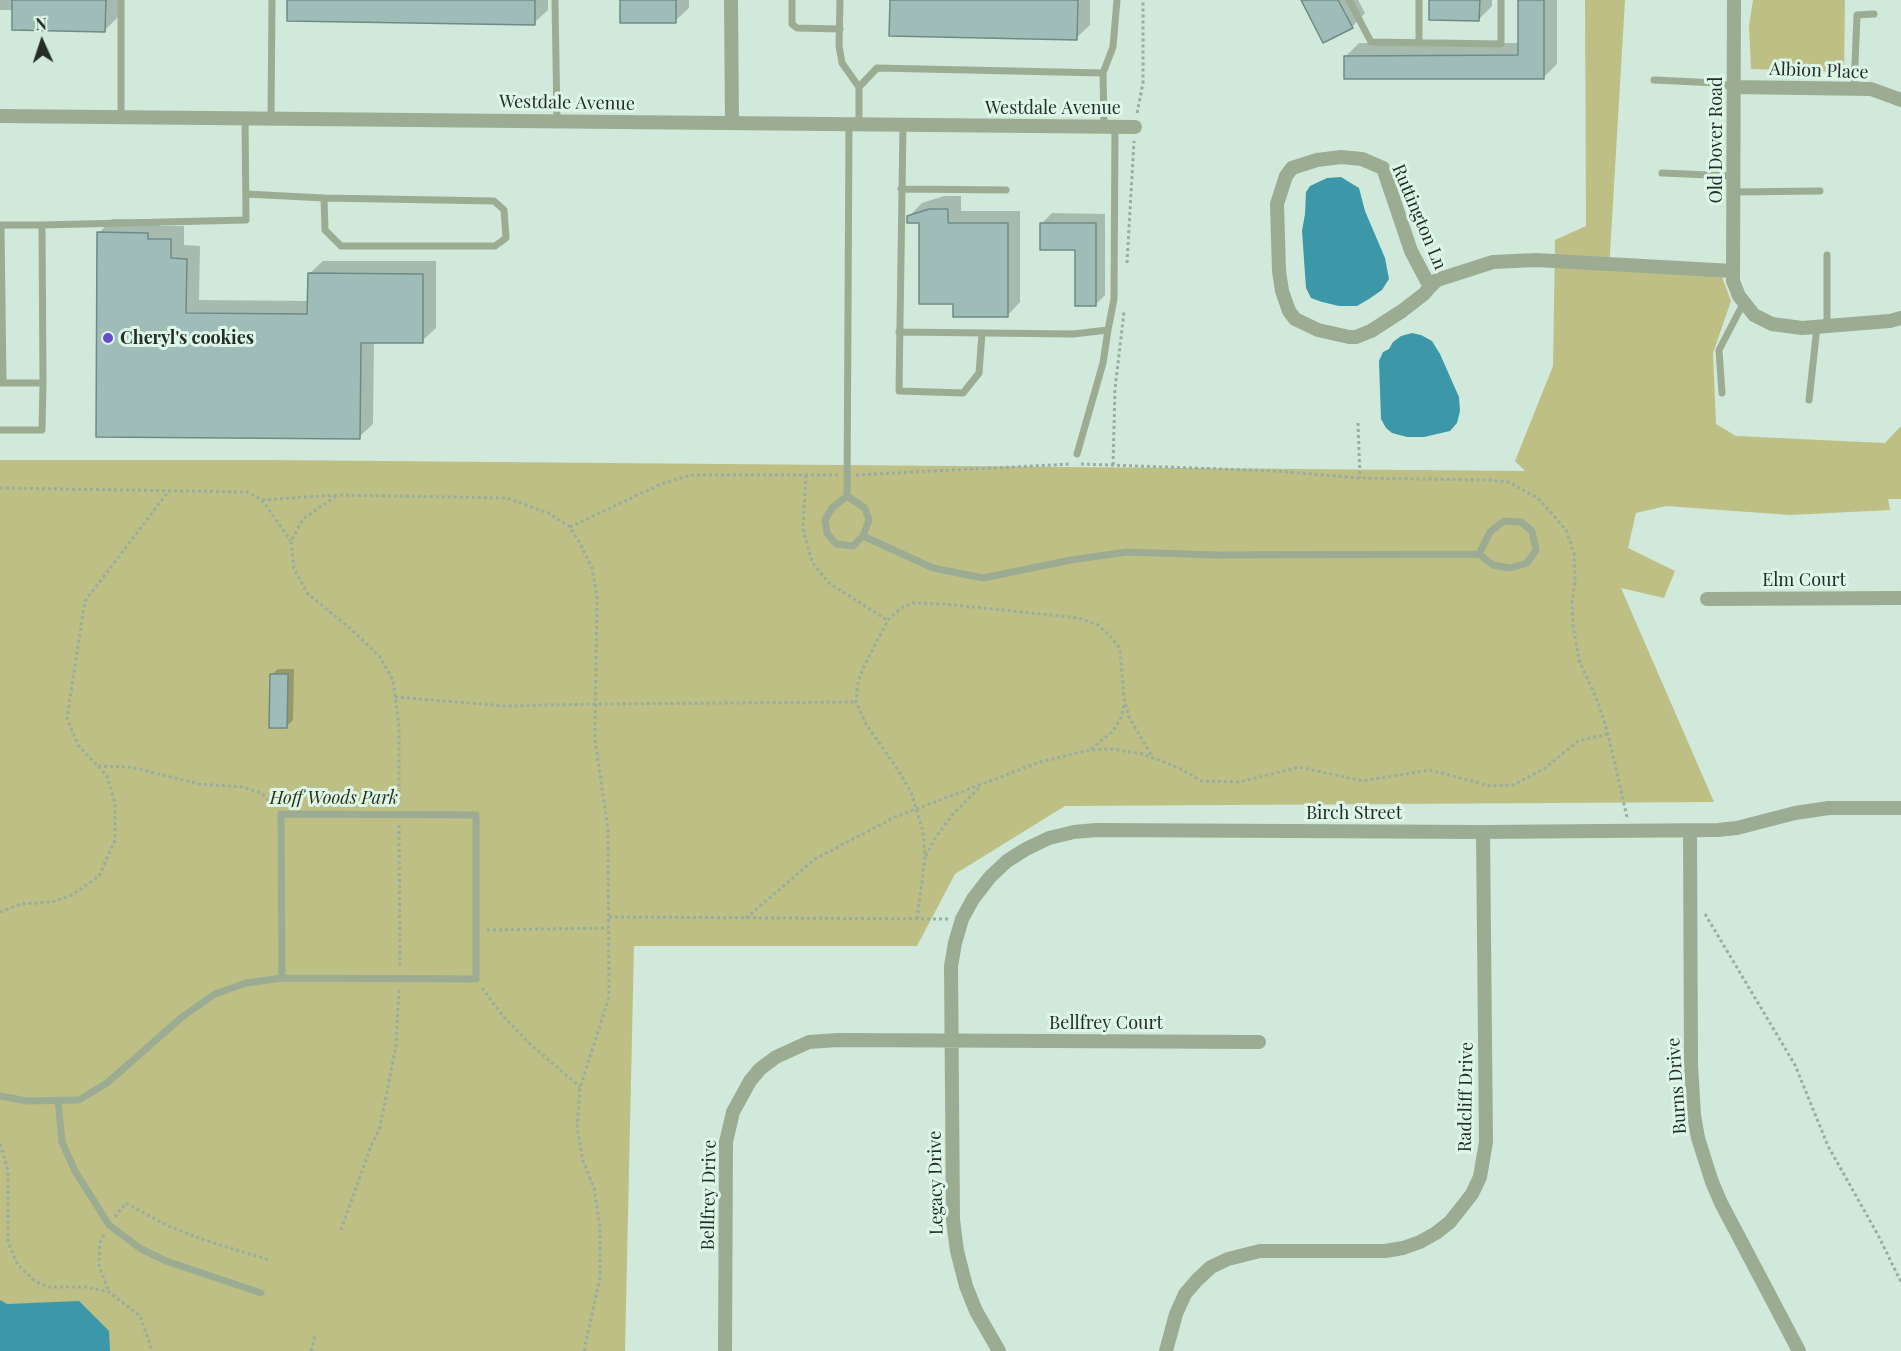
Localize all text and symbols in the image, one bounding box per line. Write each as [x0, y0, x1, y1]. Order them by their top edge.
north arrow [12, 12, 72, 72]
text: N [35, 13, 47, 34]
street label: Albion Place [1769, 58, 1869, 84]
street label: Old Dover Road [1705, 76, 1727, 204]
street label: Westdale Avenue [499, 91, 635, 115]
street label: Westdale Avenue [985, 97, 1121, 119]
street label: Ruttington Ln [1387, 161, 1451, 273]
place label: Cheryl's cookies [120, 327, 254, 349]
marker: Cheryl's cookies [101, 331, 115, 345]
street label: Elm Court [1762, 569, 1846, 591]
park label: Hoff Woods Park [270, 787, 398, 809]
street label: Birch Street [1306, 802, 1402, 824]
street label: Bellfrey Court [1049, 1012, 1163, 1034]
street label: Burns Drive [1663, 1037, 1691, 1135]
street label: Radcliff Drive [1454, 1042, 1478, 1152]
street label: Legacy Drive [924, 1131, 948, 1235]
street label: Bellfrey Drive [697, 1139, 721, 1251]

